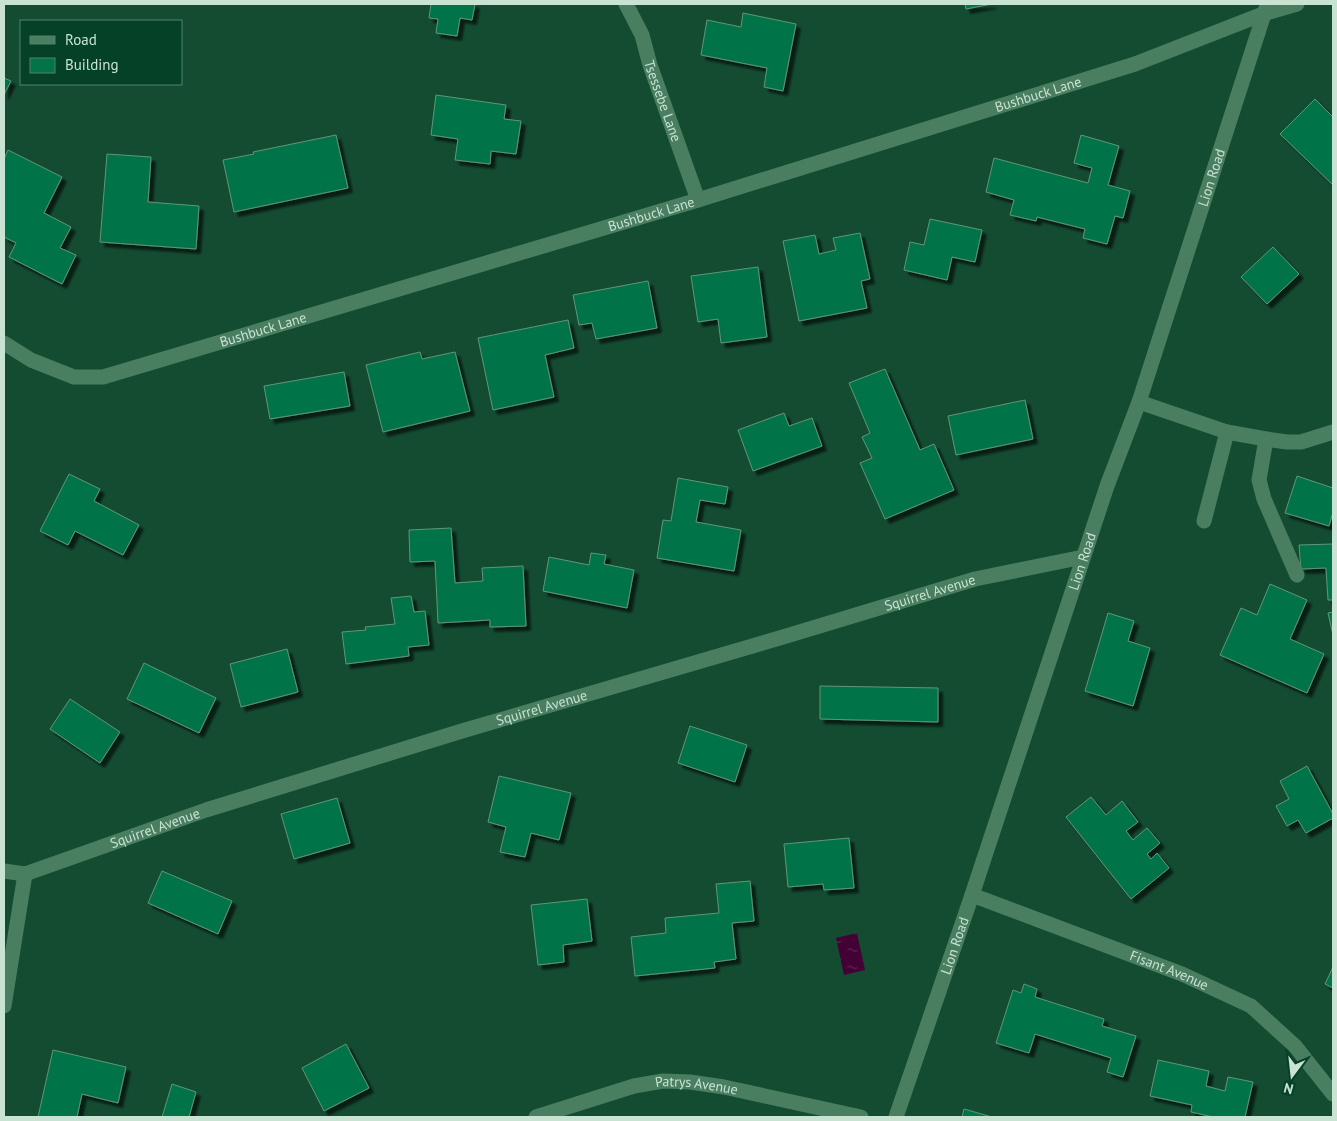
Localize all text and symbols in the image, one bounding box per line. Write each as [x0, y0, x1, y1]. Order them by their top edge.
legend [20, 20, 182, 85]
text: Road [65, 30, 97, 49]
text: Building [65, 55, 119, 74]
street label: Tsessebe Lane [640, 58, 686, 144]
street label: Bushbuck Lane [993, 72, 1083, 116]
street label: Lion Road [1194, 146, 1229, 209]
street label: Bushbuck Lane [606, 193, 697, 235]
street label: Bushbuck Lane [217, 308, 308, 351]
street label: Lion Road [1064, 530, 1100, 592]
street label: Squirrel Avenue [882, 570, 978, 615]
street label: Squirrel Avenue [494, 686, 589, 730]
street label: Squirrel Avenue [108, 804, 202, 852]
street label: Lion Road [936, 915, 973, 977]
street label: Fisant Avenue [1127, 946, 1211, 994]
north arrow [1267, 1051, 1317, 1101]
street label: Patrys Avenue [654, 1072, 740, 1099]
text: N [1282, 1079, 1295, 1098]

